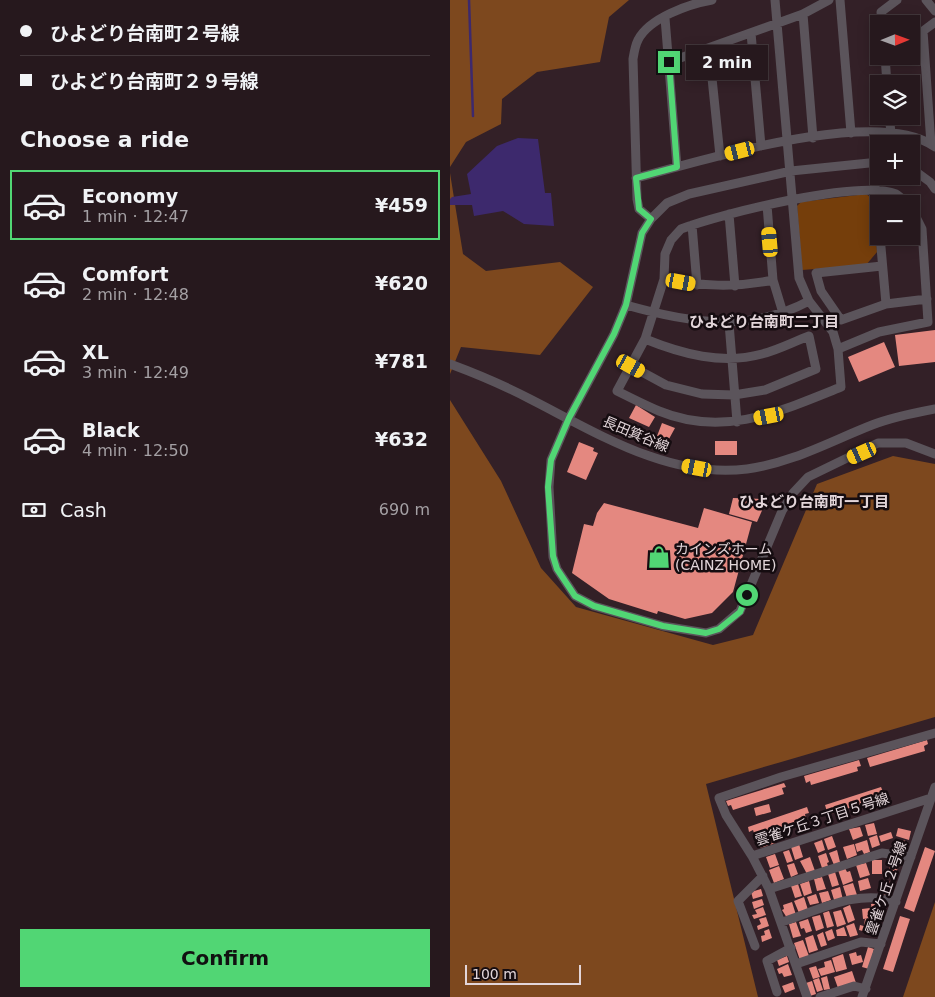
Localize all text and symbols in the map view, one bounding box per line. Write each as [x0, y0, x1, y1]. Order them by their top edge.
north arrow [870, 15, 920, 65]
map controls [870, 15, 920, 245]
text: ひよどり台南町２号線 [50, 22, 240, 44]
callout: 2 min [686, 44, 769, 80]
route end [658, 51, 680, 73]
text: 2 min [702, 53, 752, 72]
text: ひよどり台南町２９号線 [50, 70, 259, 92]
button: layers [870, 75, 920, 125]
text: Choose a ride [20, 127, 189, 152]
button: + [870, 135, 920, 185]
car [723, 140, 756, 162]
icon: car [22, 183, 67, 228]
text: Economy [82, 185, 178, 207]
text: ¥459 [375, 194, 428, 216]
button: − [870, 195, 920, 245]
text: 1 min · 12:47 [82, 207, 189, 226]
car [761, 226, 778, 258]
icon: car [22, 261, 67, 306]
text: Comfort [82, 263, 169, 285]
text: ¥620 [375, 272, 428, 294]
car [664, 272, 697, 292]
text: 2 min · 12:48 [82, 285, 189, 304]
district label: ひよどり台南町二丁目 [689, 313, 839, 331]
icon: car [22, 339, 67, 384]
text: XL [82, 341, 109, 363]
text: ¥781 [375, 350, 428, 372]
car [614, 352, 647, 380]
text: 3 min · 12:49 [82, 363, 189, 382]
car [752, 406, 785, 426]
street label: 長田箕谷線 [601, 413, 671, 455]
icon: car [22, 417, 67, 462]
text: Black [82, 419, 140, 441]
text: ¥632 [375, 428, 428, 450]
car [845, 440, 878, 466]
text: 4 min · 12:50 [82, 441, 189, 460]
car [680, 458, 713, 478]
district label: ひよどり台南町一丁目 [739, 493, 889, 511]
icon: cash [20, 496, 48, 524]
text: Cash [60, 499, 107, 521]
text: 690 m [379, 500, 430, 519]
place label: カインズホーム (CAINZ HOME) [675, 541, 776, 573]
shop icon: カインズホーム (CAINZ HOME) [646, 544, 672, 570]
route start [736, 584, 758, 606]
street label: 雲雀ケ丘３丁目５号線 [753, 790, 891, 848]
street label: 雲雀ケ丘２号線 [862, 839, 910, 937]
button: Confirm [20, 929, 430, 987]
scale bar [465, 962, 581, 985]
text: 100 m [472, 966, 517, 982]

